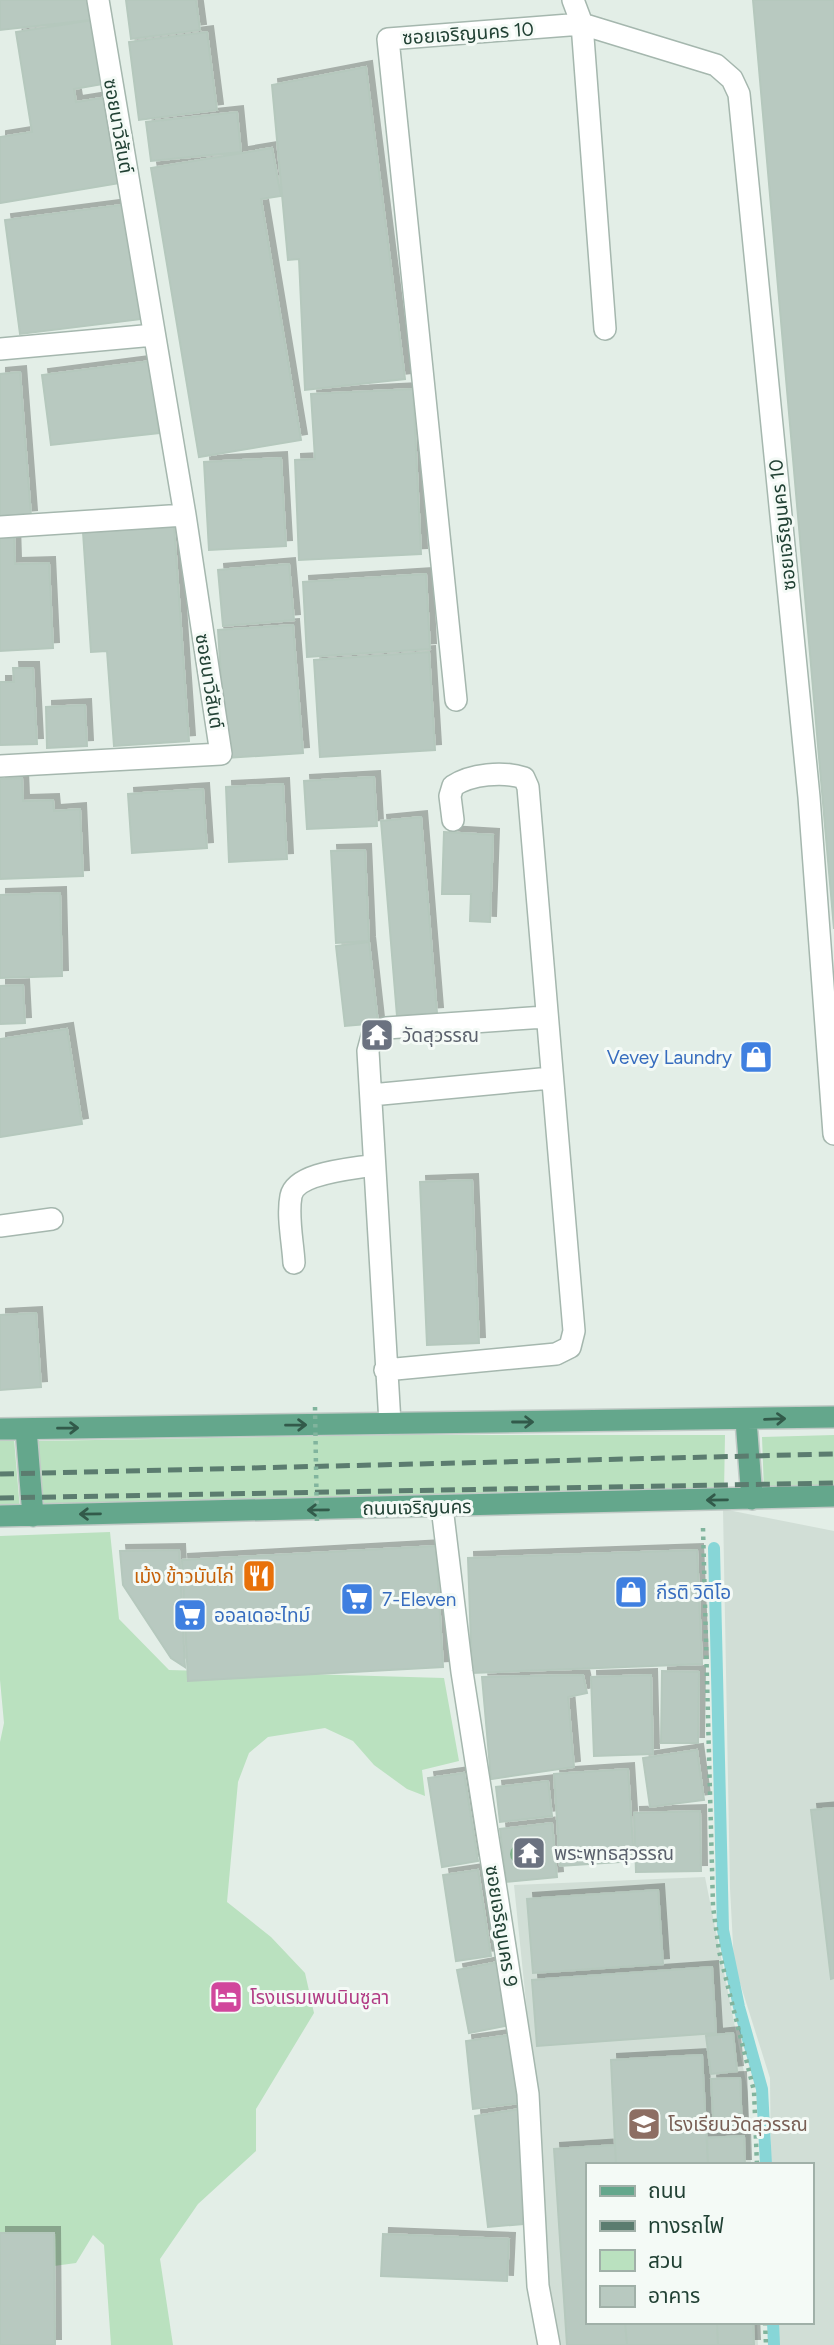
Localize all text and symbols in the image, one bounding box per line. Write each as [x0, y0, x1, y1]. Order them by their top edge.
street label: ซอยเจริญนคร 10 [402, 17, 535, 50]
street label: ซอยนาวีสันต์ [99, 77, 138, 175]
street label: ซอยเจริญนคร 10 [764, 458, 801, 592]
street label: ซอยนาวีสันต์ [191, 632, 228, 730]
temple icon: วัดสุวรรณ [358, 1016, 396, 1054]
place label: วัดสุวรรณ [402, 1024, 479, 1047]
shop icon: Vevey Laundry [737, 1038, 775, 1076]
place label: Vevey Laundry [607, 1046, 732, 1069]
one-way arrow [763, 1412, 786, 1426]
one-way arrow [511, 1415, 534, 1429]
one-way arrow [284, 1418, 307, 1431]
one-way arrow [56, 1421, 79, 1435]
one-way arrow [706, 1493, 729, 1507]
street label: ถนนเจริญนคร [362, 1495, 472, 1520]
one-way arrow [307, 1503, 330, 1516]
one-way arrow [79, 1508, 102, 1521]
restaurant icon: เม้ง ข้าวมันไก่ [240, 1557, 278, 1595]
place label: เม้ง ข้าวมันไก่ [134, 1565, 234, 1588]
shop icon: กีรติ วิดิโอ [612, 1573, 650, 1611]
supermarket icon: 7-Eleven [338, 1580, 376, 1618]
place label: กีรติ วิดิโอ [656, 1581, 731, 1604]
place label: 7-Eleven [382, 1588, 456, 1611]
supermarket icon: ออลเดอะไทม์ [171, 1596, 209, 1634]
place label: ออลเดอะไทม์ [214, 1604, 310, 1627]
temple icon: พระพุทธสุวรรณ [510, 1834, 548, 1872]
place label: พระพุทธสุวรรณ [554, 1842, 674, 1865]
street label: ซอยเจริญนคร 9 [481, 1864, 522, 1988]
hotel icon: โรงแรมเพนนินซูลา [207, 1978, 245, 2016]
place label: โรงแรมเพนนินซูลา [250, 1986, 389, 2010]
school or university icon: โรงเรียนวัดสุวรรณ [625, 2105, 663, 2143]
place label: โรงเรียนวัดสุวรรณ [668, 2113, 808, 2136]
legend [586, 2163, 813, 2324]
text: ถนน [648, 2178, 686, 2203]
text: ทางรถไฟ [648, 2213, 724, 2238]
text: สวน [648, 2248, 683, 2273]
text: อาคาร [648, 2283, 700, 2308]

